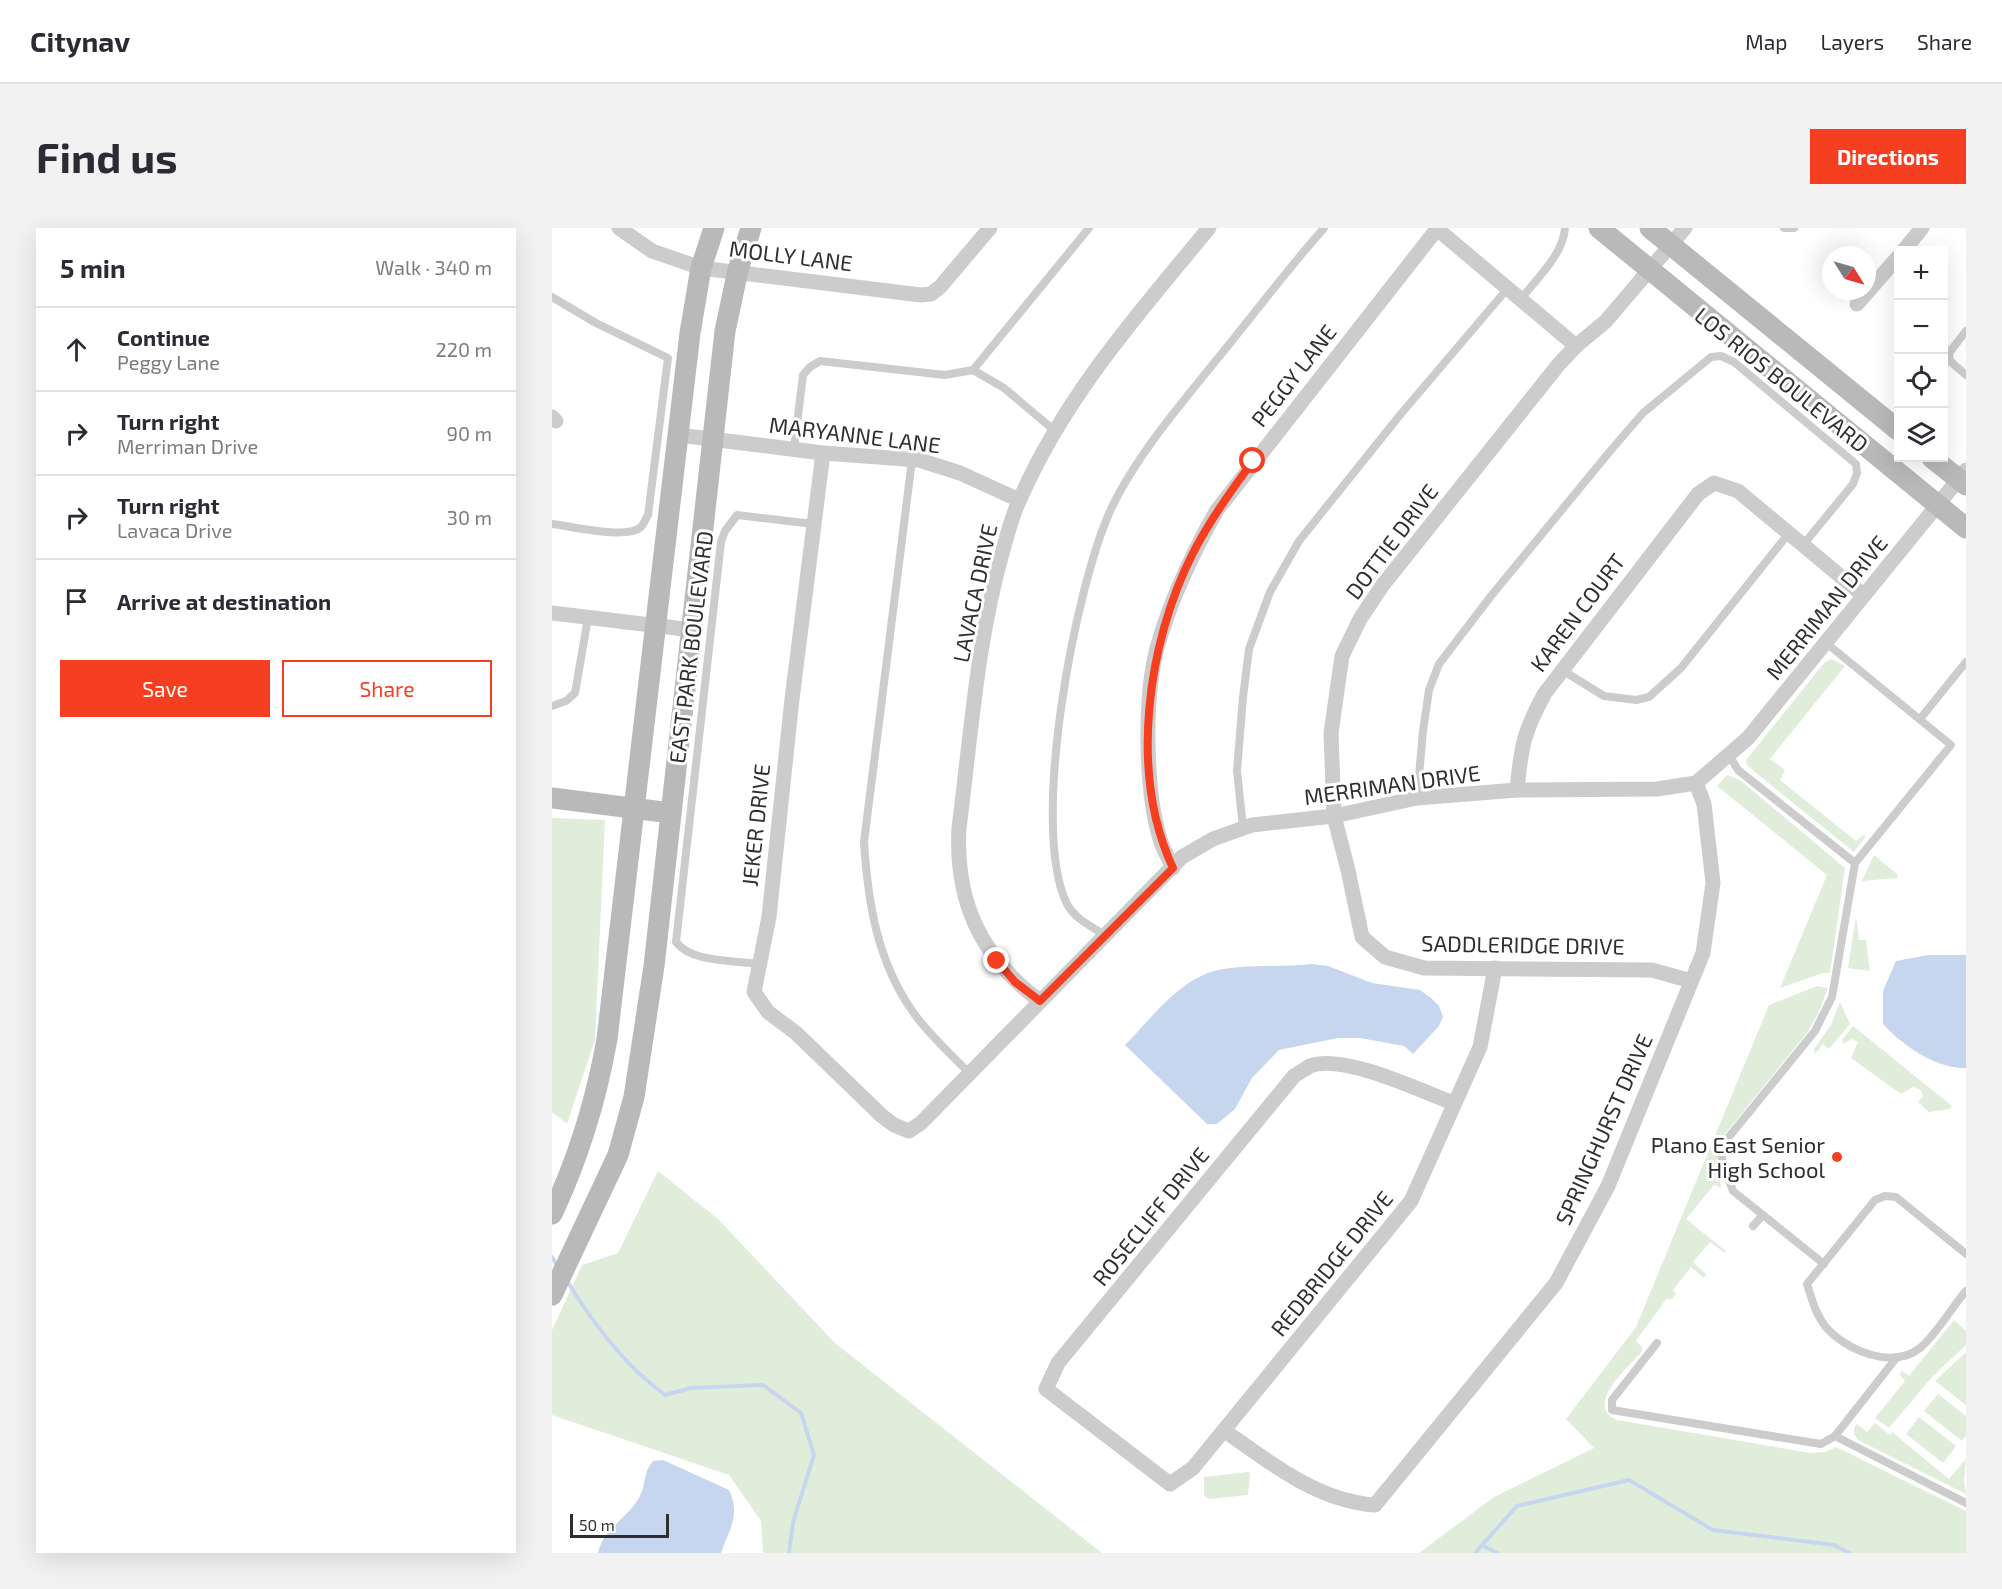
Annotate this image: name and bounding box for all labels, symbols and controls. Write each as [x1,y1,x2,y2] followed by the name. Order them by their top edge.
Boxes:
[30,24,130,58] text: Citynav
[1745,29,1787,54] text: Map
[1820,29,1884,54] text: Layers
[1917,29,1972,54] text: Share
[1810,129,1966,184] button: Directions
[36,131,178,181] text: Find us
[728,235,854,275] street label: MOLLY LANE
[1822,246,1876,300] north arrow
[1894,246,1948,462] map controls
[1894,246,1948,300] button: +
[60,252,126,283] text: 5 min
[375,255,492,279] text: Walk · 340 m
[1894,300,1948,354] button: −
[1690,301,1874,457] street label: LOS RIOS BOULEVARD
[1245,319,1341,431] street label: PEGGY LANE
[117,324,210,350] text: Continue
[60,333,93,366] icon: ahead
[435,337,492,361] text: 220 m
[117,350,220,374] text: Peggy Lane
[1894,354,1948,408] button: locate
[117,408,219,434] text: Turn right
[1894,408,1948,462] button: layers
[768,411,942,457] street label: MARYANNE LANE
[60,417,93,450] icon: right
[447,421,492,445] text: 90 m
[117,434,258,458] text: Merriman Drive
[1239,447,1265,473] route start
[1339,478,1443,604] street label: DOTTIE DRIVE
[117,492,219,518] text: Turn right
[60,501,93,534] icon: right
[447,505,492,529] text: 30 m
[117,518,232,542] text: Lavaca Drive
[947,521,1001,665] street label: LAVACA DRIVE
[663,529,717,765] street label: EAST PARK BOULEVARD
[1760,530,1892,684] street label: MERRIMAN DRIVE
[1524,548,1630,676] street label: KAREN COURT
[60,585,93,618] icon: arrive
[117,588,331,614] text: Arrive at destination
[60,660,270,717] button: Save
[282,660,492,717] button: Share
[1302,759,1482,809] street label: MERRIMAN DRIVE
[736,762,774,888] street label: JEKER DRIVE
[1421,929,1625,959] street label: SADDLERIDGE DRIVE
[983,947,1009,973] route end
[1549,1030,1657,1228] street label: SPRINGHURST DRIVE
[1651,1131,1825,1182] place label: Plano East Senior High School
[1086,1142,1214,1290] street label: ROSECLIFF DRIVE
[1830,1150,1844,1164] marker: Plano East Senior High School
[1265,1185,1397,1341] street label: REDBRIDGE DRIVE
[570,1511,669,1538] scale bar
[579,1515,615,1534] text: 50 m

